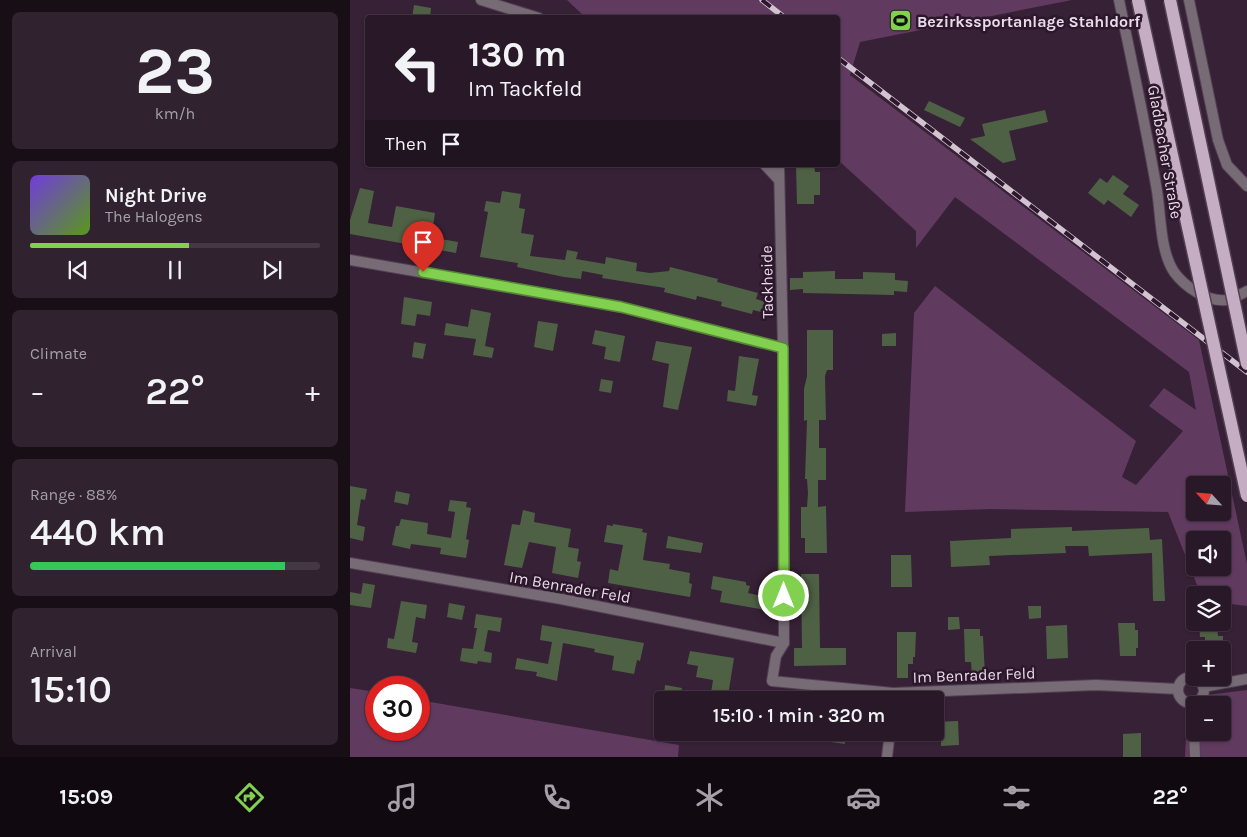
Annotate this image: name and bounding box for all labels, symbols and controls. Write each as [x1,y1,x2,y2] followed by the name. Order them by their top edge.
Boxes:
[889,9,913,33] sports icon: Bezirkssportanlage Stahldorf
[917,12,1140,31] place label: Bezirkssportanlage Stahldorf
[135,33,215,109] text: 23
[468,34,566,75] text: 130 m
[385,35,450,100] icon: left
[468,76,583,102] text: Im Tackfeld
[1144,84,1186,220] street label: Gladbacher Straße
[155,104,195,123] text: km/h
[437,130,465,158] icon: arrive
[385,133,427,155] text: Then
[105,185,207,207] text: Night Drive
[105,207,203,226] text: The Halogens
[402,221,444,272] pin
[409,228,437,256] icon: arrive
[757,245,777,319] street label: Tackheide
[64,256,92,284] icon: previous
[161,256,189,284] icon: pause
[258,256,286,284] icon: next
[30,344,87,363] text: Climate
[145,369,205,414] text: 22°
[30,375,45,408] text: −
[305,375,320,408] text: +
[1186,476,1231,521] north arrow
[1186,476,1231,741] map controls
[30,485,117,504] text: Range · 88%
[30,510,166,555] text: 440 km
[1186,531,1231,576] button: sound
[508,567,632,607] street label: Im Benrader Feld
[757,569,809,621] position arrow
[1186,586,1231,631] button: layers
[1186,641,1231,686] button: +
[30,642,77,661] text: Arrival
[912,663,1036,687] street label: Im Benrader Feld
[30,667,112,712] text: 15:10
[365,676,430,741] speed limit sign: 30
[1186,696,1231,741] button: −
[713,705,885,727] text: 15:10 · 1 min · 320 m
[232,780,267,815] icon: directions
[385,780,420,815] icon: music
[539,780,574,815] icon: phone
[692,780,727,815] icon: climate
[846,780,881,815] icon: car
[999,780,1034,815] icon: filters
[59,784,113,810] text: 15:09
[1153,784,1188,810] text: 22°

